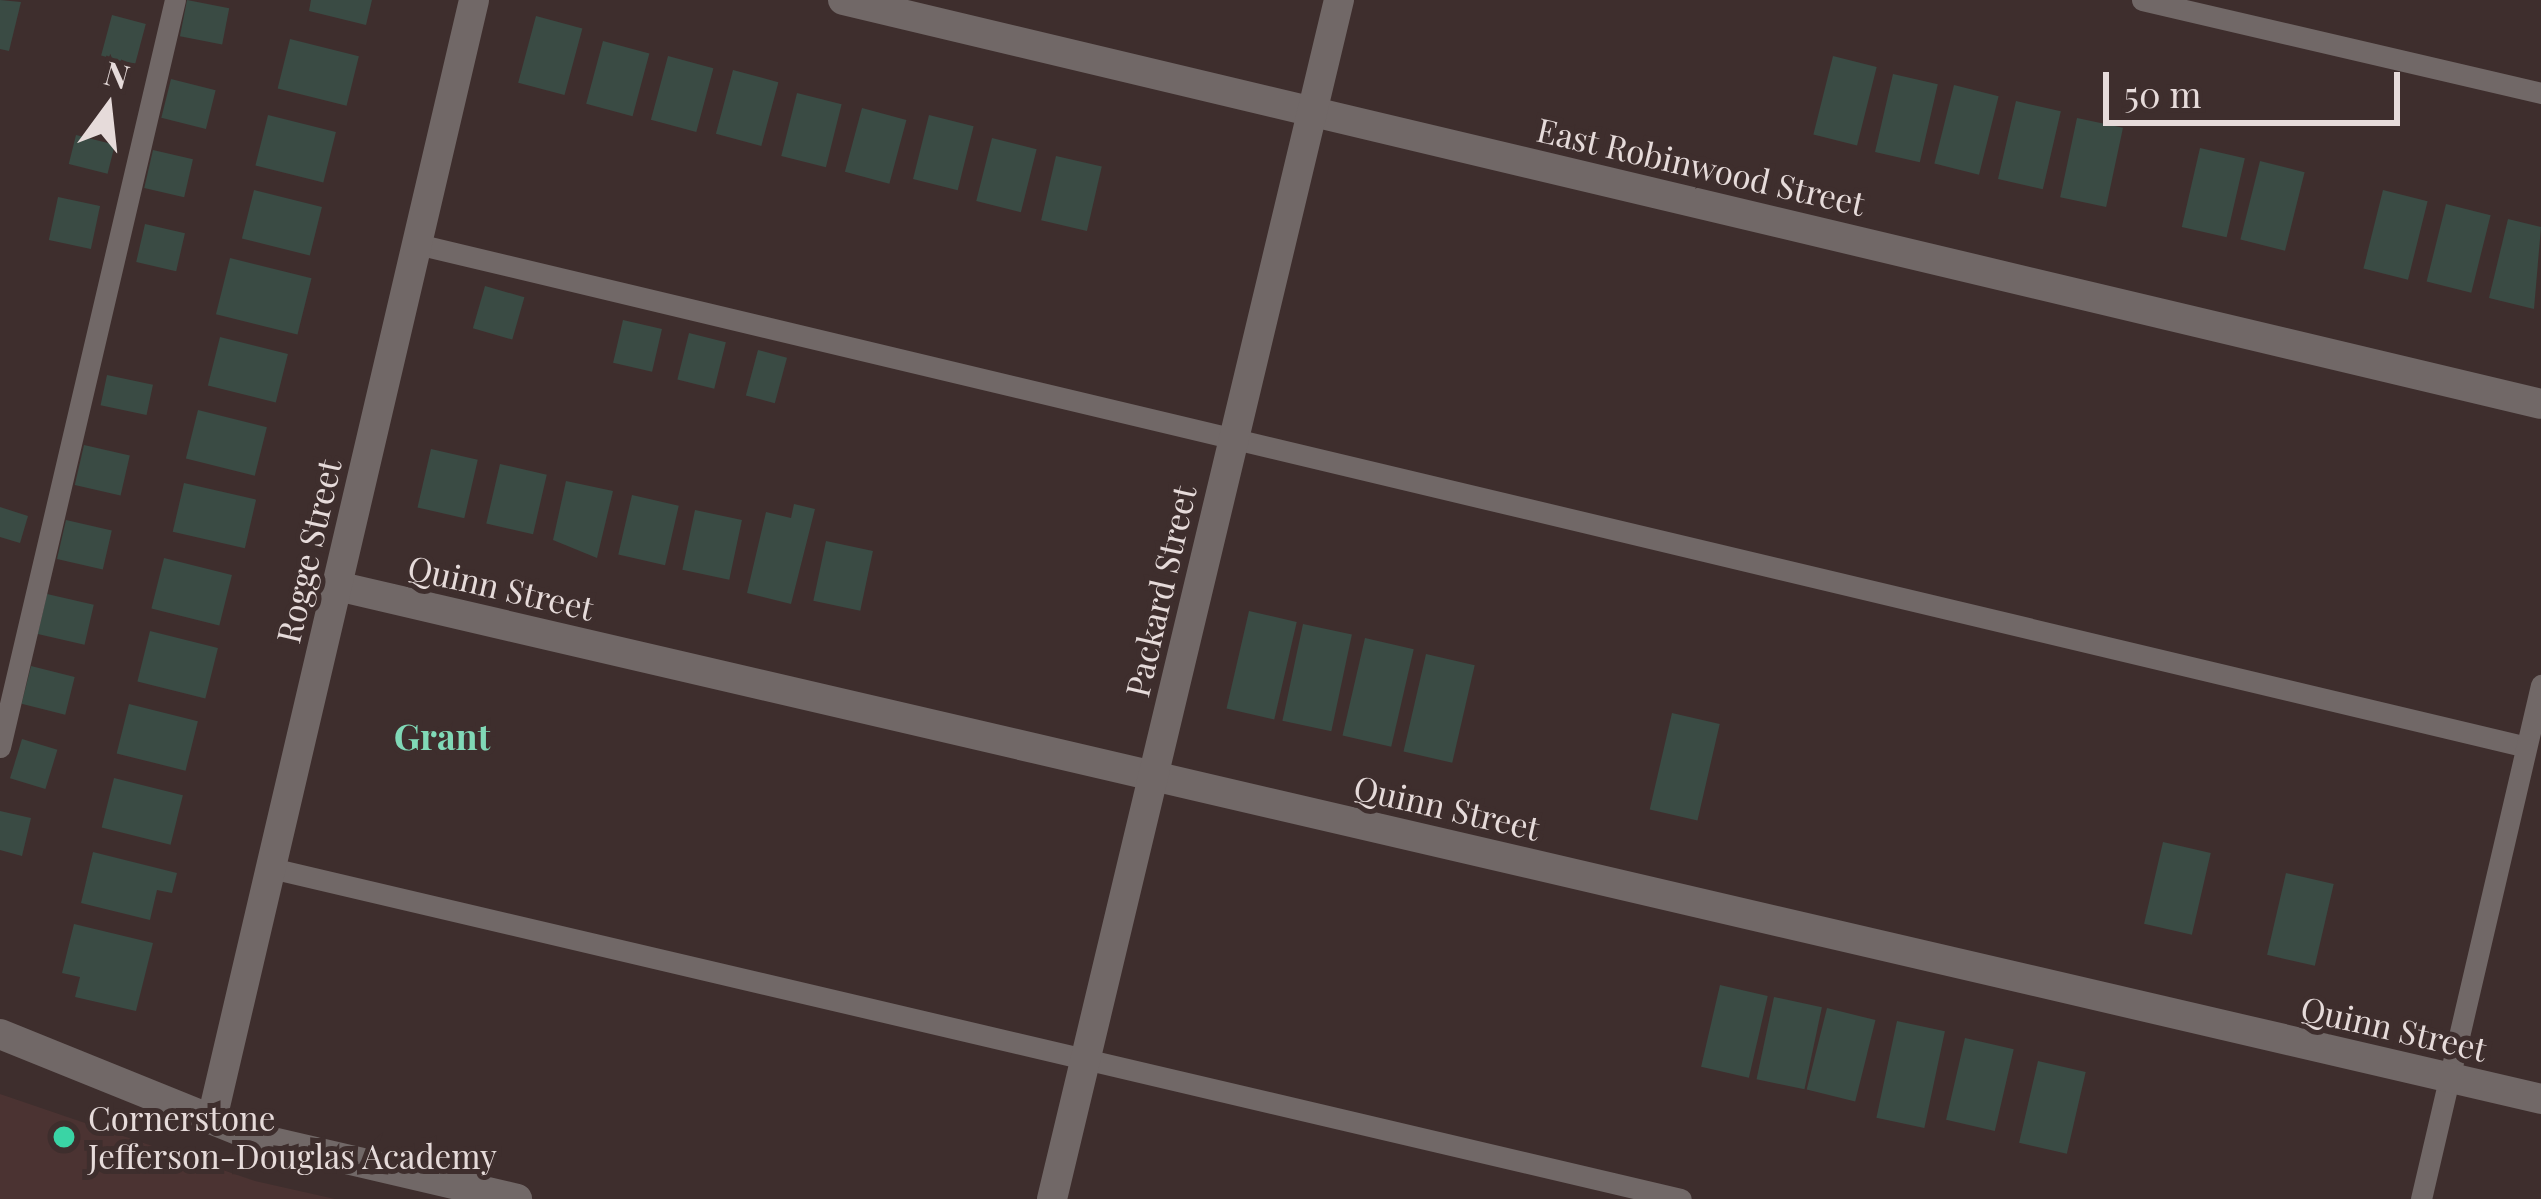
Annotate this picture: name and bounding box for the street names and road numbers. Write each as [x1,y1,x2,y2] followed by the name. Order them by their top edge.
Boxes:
[1533,109,1869,223] street label: East Robinwood Street
[268,455,348,647] street label: Rogge Street
[1116,481,1204,701] street label: Packard Street
[404,546,598,628] street label: Quinn Street
[1350,766,1544,848] street label: Quinn Street
[2297,987,2491,1069] street label: Quinn Street

